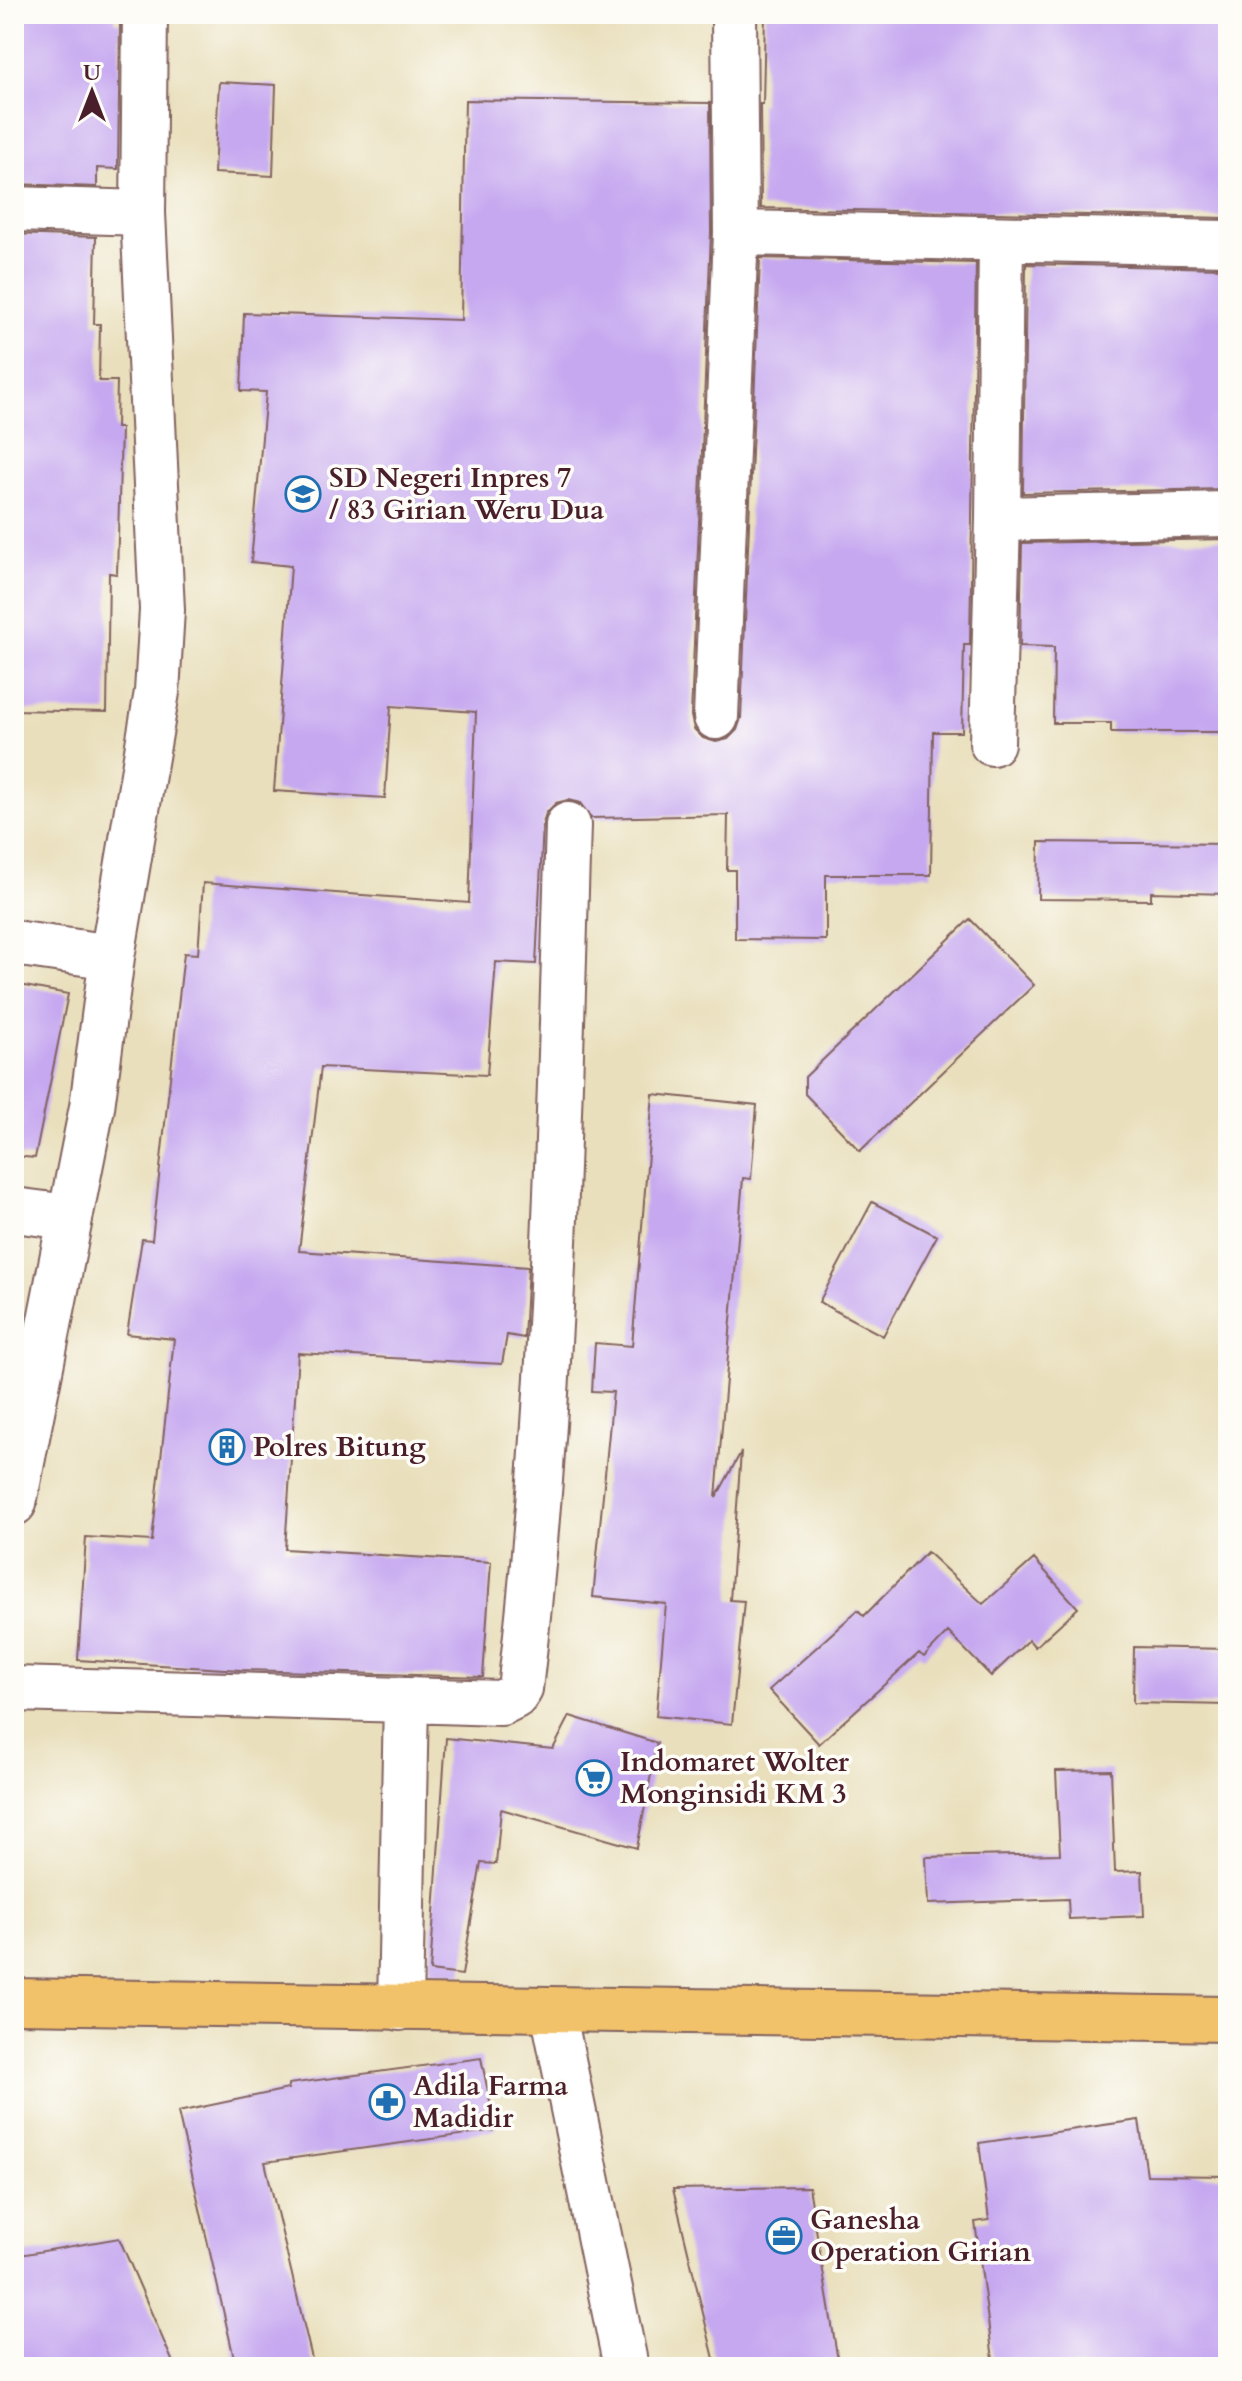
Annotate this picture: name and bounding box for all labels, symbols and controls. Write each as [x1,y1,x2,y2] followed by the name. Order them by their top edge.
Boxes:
[52,52,132,132] north arrow
[83,58,101,88] text: U
[329,459,604,529] place label: SD Negeri Inpres 7 / 83 Girian Weru Dua
[284,475,322,513] school or university icon: SD Negeri Inpres 7 / 83 Girian Weru Dua
[208,1428,246,1466] building icon: Polres Bitung
[253,1428,426,1466] place label: Polres Bitung
[620,1743,850,1813] place label: Indomaret Wolter Monginsidi KM 3
[575,1759,613,1797] supermarket icon: Indomaret Wolter Monginsidi KM 3
[413,2067,568,2137] place label: Adila Farma Madidir
[368,2083,406,2121] pharmacy icon: Adila Farma Madidir
[810,2201,1031,2271] place label: Ganesha Operation Girian
[765,2217,803,2255] office icon: Ganesha Operation Girian

